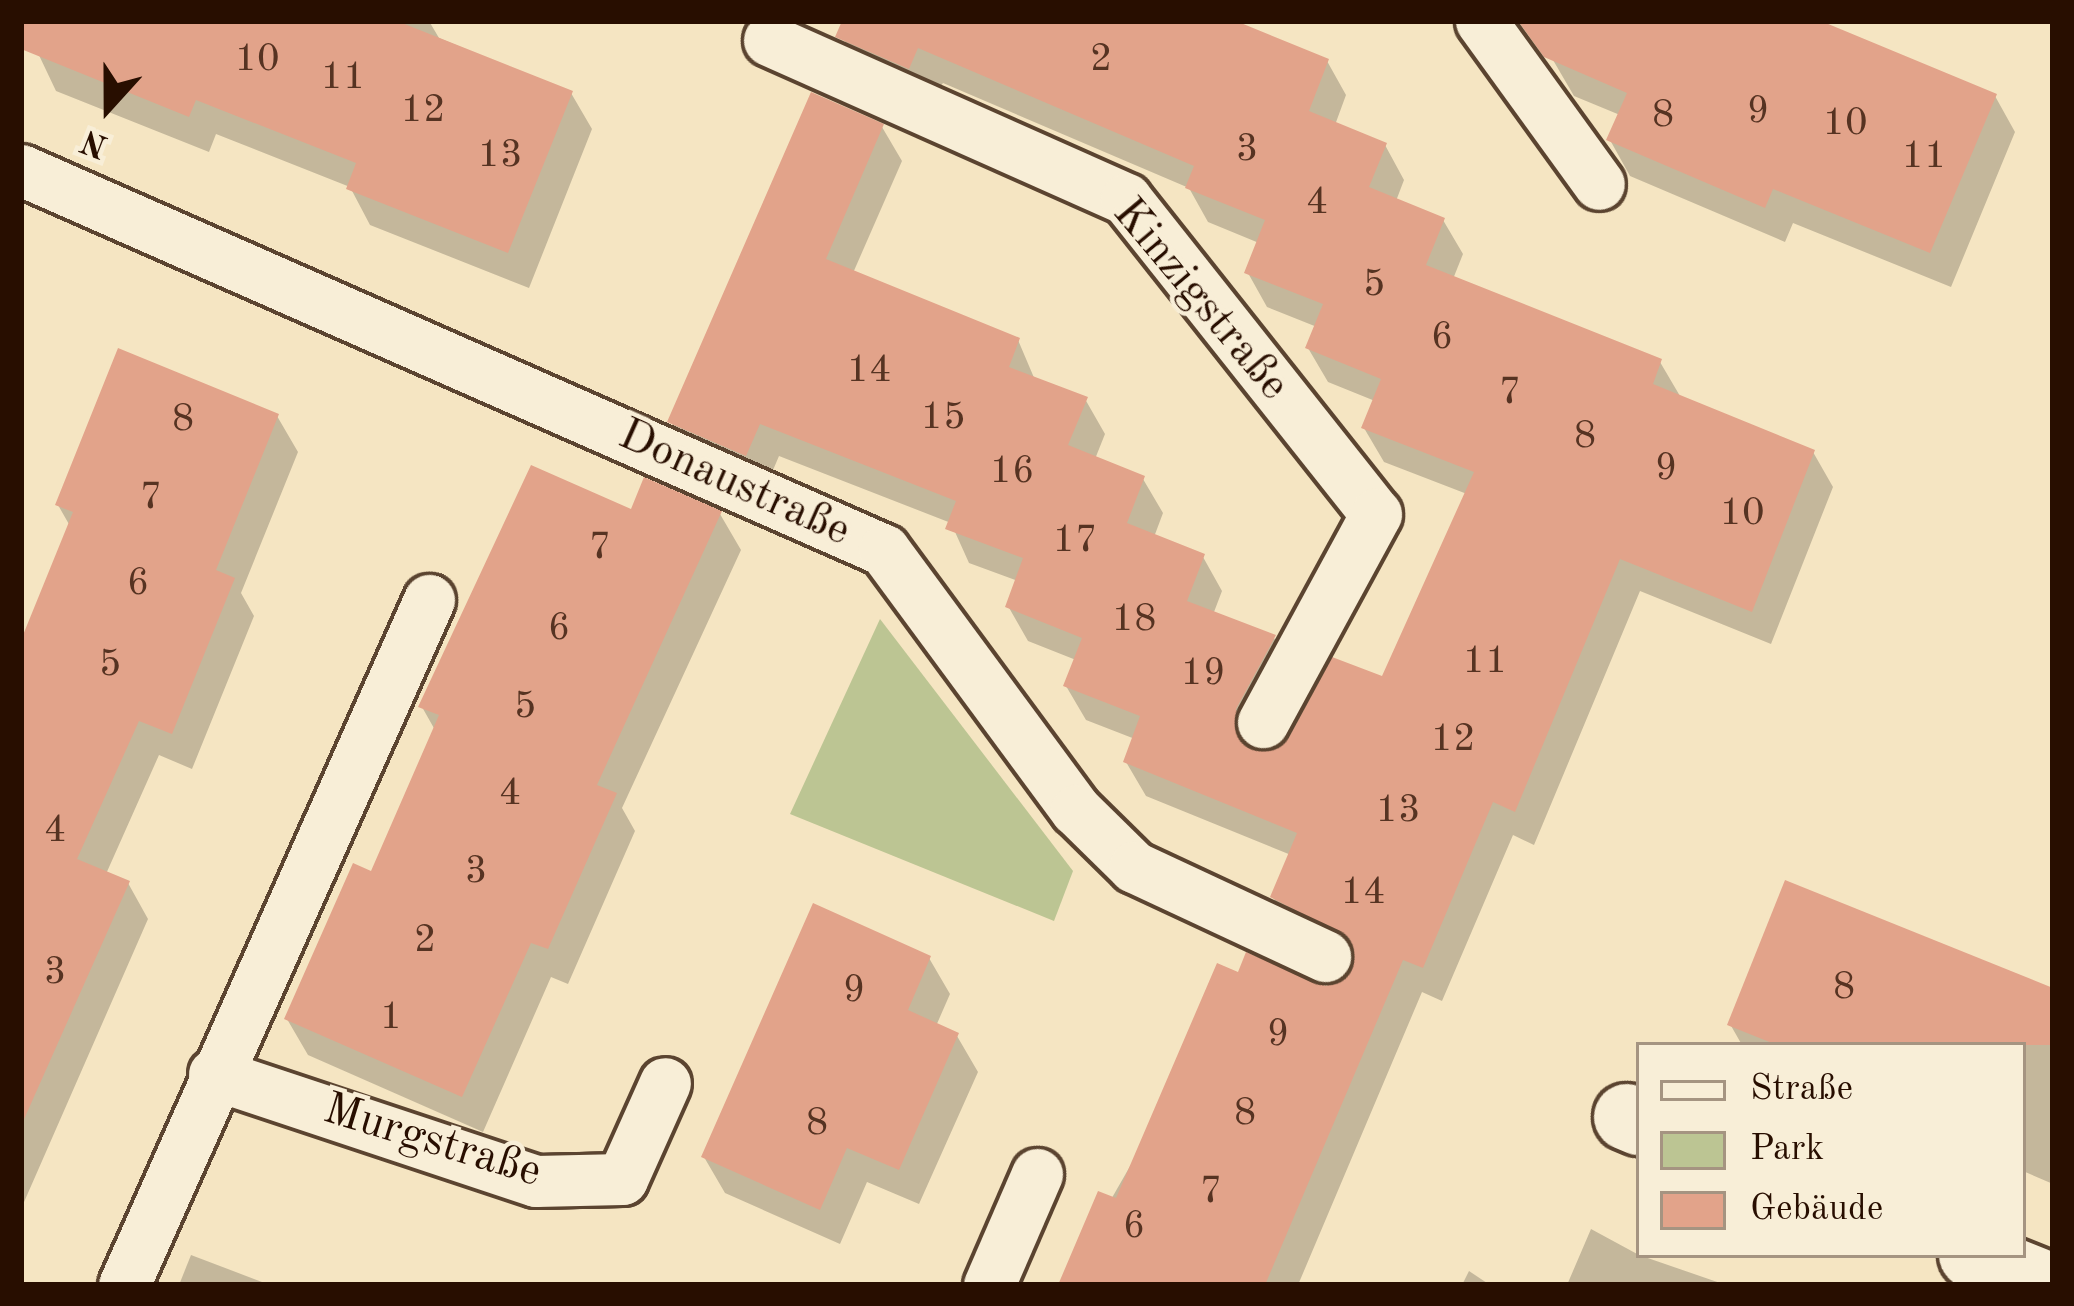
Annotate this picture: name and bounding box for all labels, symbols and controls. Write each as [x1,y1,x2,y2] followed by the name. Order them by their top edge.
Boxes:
[234,37,280,83] house number: 10
[1090,37,1112,83] house number: 2
[48,48,168,168] north arrow
[320,55,366,101] house number: 11
[400,88,446,134] house number: 12
[1747,89,1769,135] house number: 9
[1652,93,1674,139] house number: 8
[1822,101,1868,147] house number: 10
[77,122,113,162] text: N
[1236,127,1258,173] house number: 3
[477,133,523,179] house number: 13
[1901,134,1947,180] house number: 11
[1306,180,1328,226] house number: 4
[1100,188,1300,412] street label: Kinzigstraße
[1363,262,1385,308] house number: 5
[1431,315,1453,361] house number: 6
[846,348,892,394] house number: 14
[1499,370,1521,416] house number: 7
[920,395,966,441] house number: 15
[172,397,194,443] house number: 8
[610,409,858,559] street label: Donaustraße
[1574,414,1596,460] house number: 8
[1655,446,1677,492] house number: 9
[989,449,1035,495] house number: 16
[140,475,162,521] house number: 7
[1719,491,1765,537] house number: 10
[1052,518,1098,564] house number: 17
[589,525,611,571] house number: 7
[127,561,149,607] house number: 6
[1111,597,1157,643] house number: 18
[548,606,570,652] house number: 6
[1462,639,1508,685] house number: 11
[99,642,121,688] house number: 5
[1180,651,1226,697] house number: 19
[514,684,536,730] house number: 5
[1430,717,1476,763] house number: 12
[499,771,521,817] house number: 4
[1375,788,1421,834] house number: 13
[44,808,66,854] house number: 4
[465,849,487,895] house number: 3
[1340,870,1386,916] house number: 14
[414,918,436,964] house number: 2
[44,950,66,996] house number: 3
[1833,965,1855,1011] house number: 8
[843,968,865,1014] house number: 9
[380,995,402,1041] house number: 1
[1267,1012,1289,1058] house number: 9
[1636,1042,2026,1258] legend
[1750,1072,1853,1108] text: Straße
[317,1083,547,1201] street label: Murgstraße
[1234,1091,1256,1137] house number: 8
[806,1101,828,1147] house number: 8
[1750,1132,1824,1168] text: Park
[1200,1169,1222,1215] house number: 7
[1750,1192,1883,1228] text: Gebäude
[1123,1204,1145,1250] house number: 6

